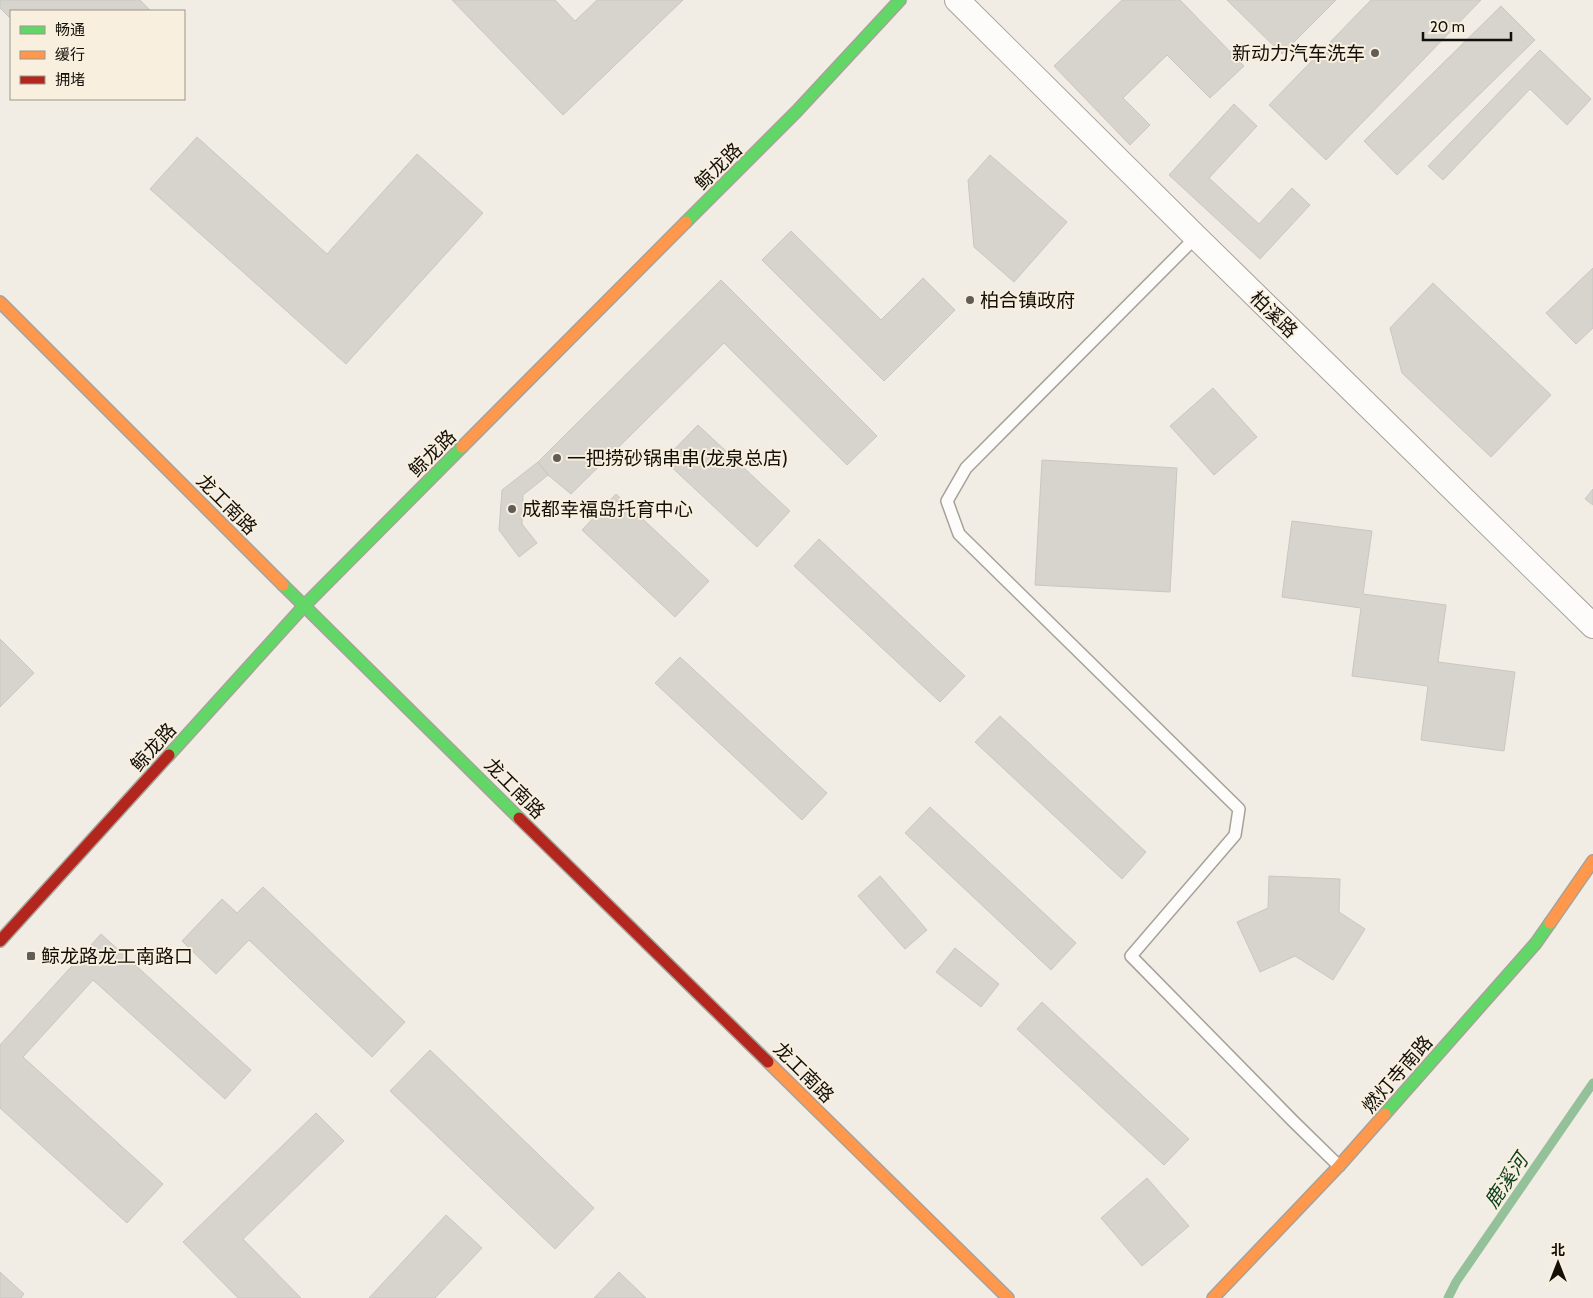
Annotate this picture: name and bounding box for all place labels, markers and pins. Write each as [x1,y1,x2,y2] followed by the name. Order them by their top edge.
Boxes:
[1232,42,1365,65] place label: 新动力汽车洗车
[1369,47,1381,59] marker: 新动力汽车洗车
[980,289,1075,312] place label: 柏合镇政府
[964,294,976,306] marker: 柏合镇政府
[567,447,788,470] place label: 一把捞砂锅串串(龙泉总店)
[551,452,563,464] marker: 一把捞砂锅串串(龙泉总店)
[522,498,693,521] place label: 成都幸福岛托育中心
[506,503,518,515] marker: 成都幸福岛托育中心
[41,945,193,968] place label: 鲸龙路龙工南路口
[25,950,37,962] marker: 鲸龙路龙工南路口

